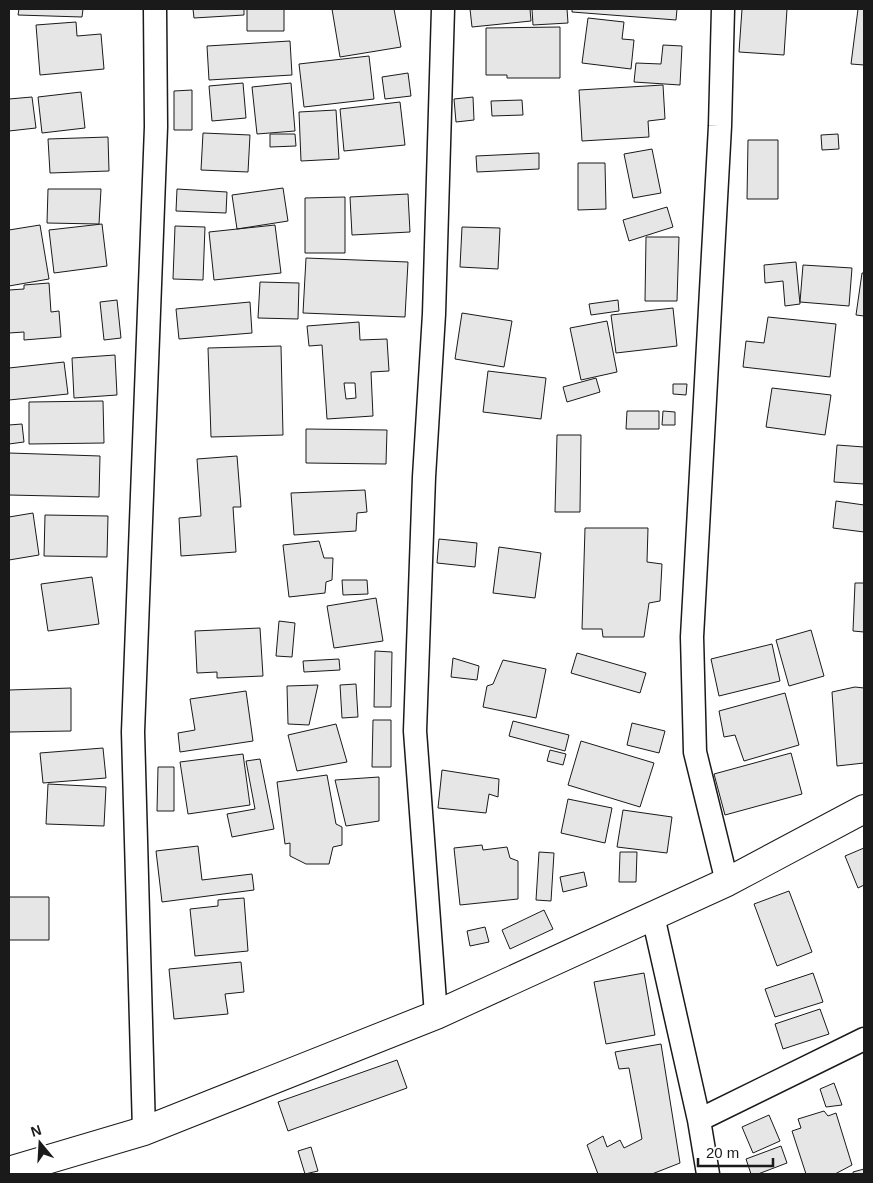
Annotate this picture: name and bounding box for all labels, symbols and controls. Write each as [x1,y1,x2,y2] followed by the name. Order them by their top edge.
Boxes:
[15,1118,65,1168] north arrow
[29,1121,43,1140] text: N
[698,1136,773,1168] scale bar
[706,1144,739,1161] text: 20 m

